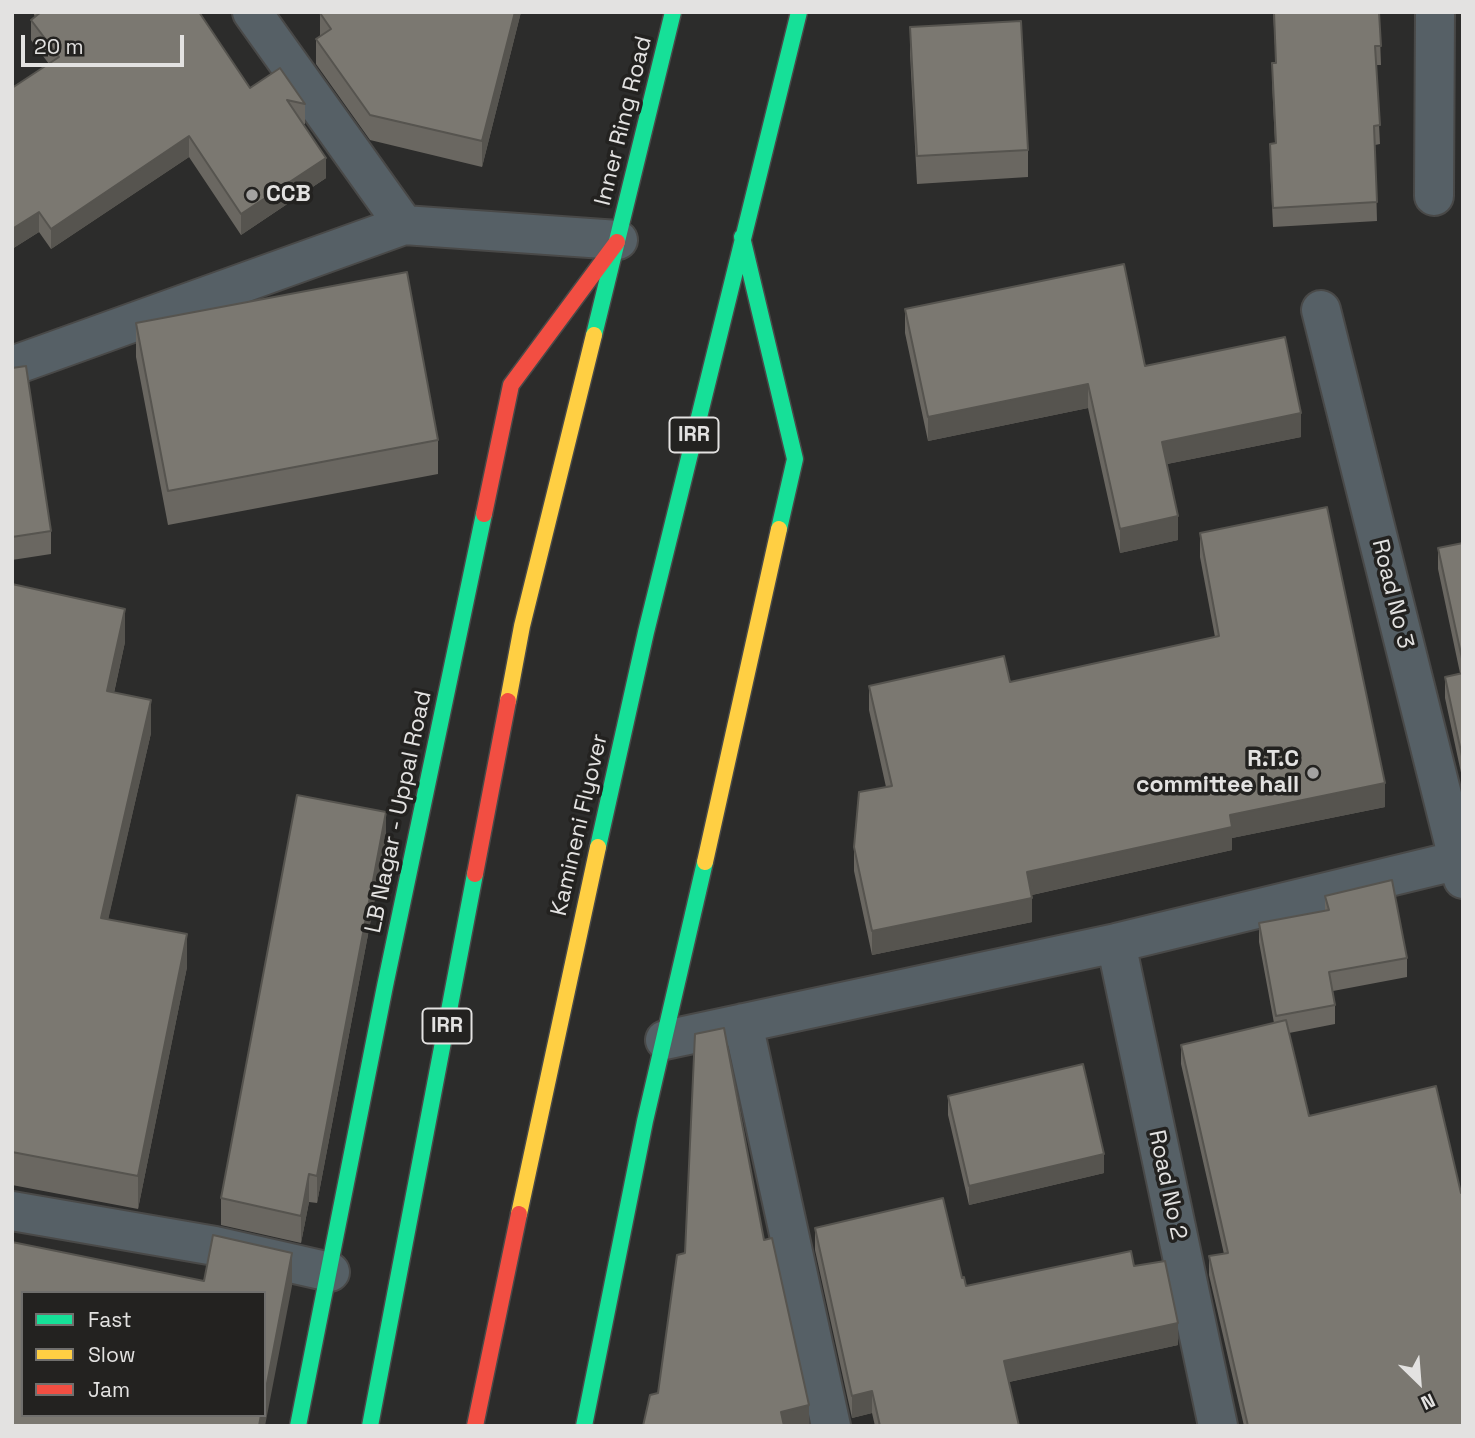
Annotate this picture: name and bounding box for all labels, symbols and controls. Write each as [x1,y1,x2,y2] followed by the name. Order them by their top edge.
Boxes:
[24,21,187,65] scale bar
[34,33,84,60] text: 20 m
[590,34,658,208] street label: Inner Ring Road
[266,181,311,209] place label: CCB
[244,187,260,203] marker: CCB
[670,418,718,452] road number: IRR
[1365,536,1419,652] street label: Road No 3
[360,688,438,936] street label: LB Nagar - Uppal Road
[546,731,614,919] street label: Kamineni Flyover
[1136,746,1299,800] place label: R.T.C committee hall
[1305,765,1321,781] marker: R.T.C committee hall
[422,1009,472,1044] road number: IRR
[1142,1128,1192,1242] street label: Road No 2
[21,1291,266,1417] legend
[88,1306,132,1333] text: Fast
[88,1341,136,1368] text: Slow
[1384,1347,1454,1417] north arrow
[88,1376,130,1403] text: Jam
[1417,1387,1439,1416] text: N

